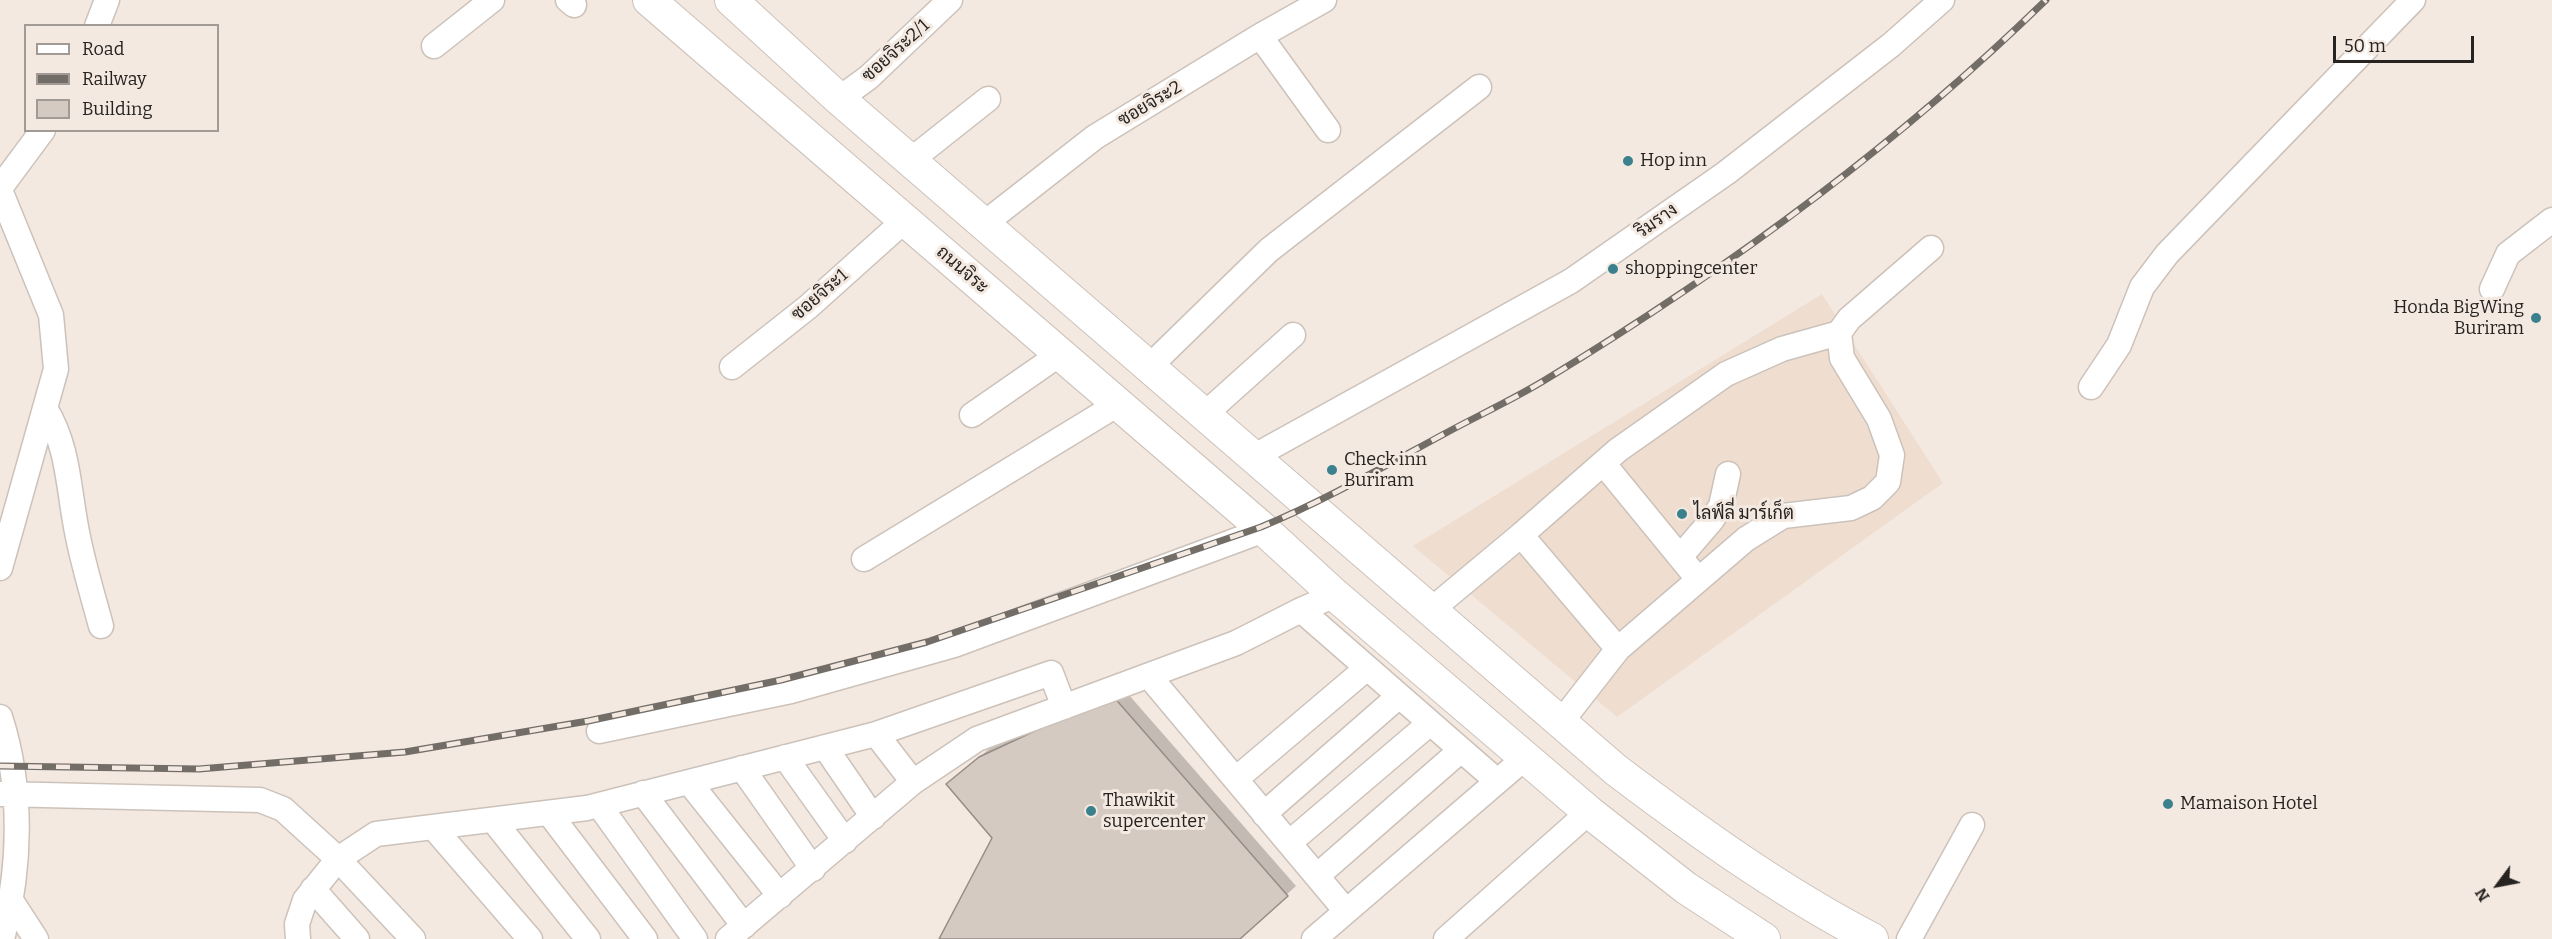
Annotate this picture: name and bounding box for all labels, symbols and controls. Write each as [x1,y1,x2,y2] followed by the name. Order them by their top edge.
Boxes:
[858,15,934,87] street label: ซอยจิระ2/1
[24,24,219,132] legend
[2336,24,2477,62] scale bar
[2344,35,2386,57] text: 50 m
[82,38,124,60] text: Road
[82,68,146,90] text: Railway
[1114,77,1186,131] street label: ซอยจิระ2
[82,98,153,120] text: Building
[1640,150,1707,172] place label: Hop inn
[1621,154,1635,168] marker: Hop inn
[1632,199,1682,243] street label: ริมราง
[932,242,992,298] street label: ถนนจิระ
[1625,258,1757,280] place label: shoppingcenter
[1606,262,1620,276] marker: shoppingcenter
[787,265,853,325] street label: ซอยจิระ1
[2393,297,2524,340] place label: Honda BigWing Buriram
[2529,311,2543,325] marker: Honda BigWing Buriram
[1344,449,1427,492] place label: Check inn Buriram
[1325,463,1339,477] marker: Check inn Buriram
[1694,503,1794,525] place label: ไลฟ์ลี่ มาร์เก็ต
[1675,507,1689,521] marker: ไลฟ์ลี่ มาร์เก็ต
[1103,790,1205,832] place label: Thawikit supercenter
[2180,793,2318,815] place label: Mamaison Hotel
[2161,797,2175,811] marker: Mamaison Hotel
[1084,804,1098,818] marker: Thawikit supercenter
[2468,855,2528,915] north arrow
[2471,885,2494,905] text: N

